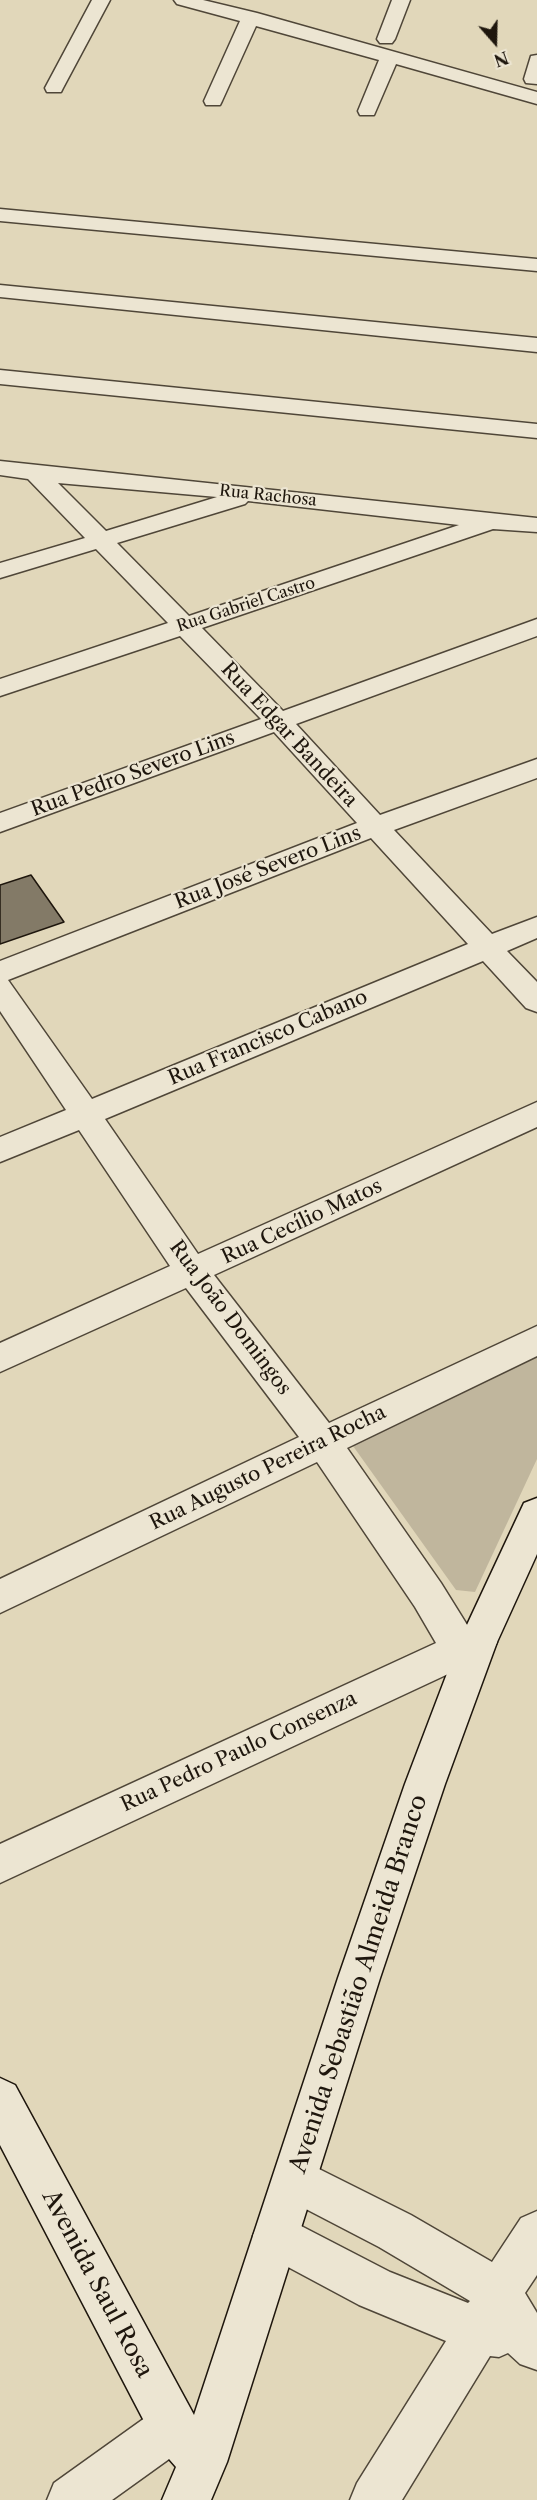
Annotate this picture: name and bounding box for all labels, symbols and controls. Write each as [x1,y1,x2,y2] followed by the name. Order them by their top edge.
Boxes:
[465,12,525,72] north arrow
[491,47,511,71] text: N
[218,481,318,511] street label: Rua Rachosa
[174,574,318,636] street label: Rua Gabriel Castro
[216,658,362,812] street label: Rua Edgar Bandeira
[28,726,238,822] street label: Rua Pedro Severo Lins
[171,821,365,915] street label: Rua José Severo Lins
[165,985,371,1091] street label: Rua Francisco Cabano
[218,1174,386,1270] street label: Rua Cecílio Matos
[164,1236,296,1400] street label: Rua João Domingos
[146,1400,390,1536] street label: Rua Augusto Pereira Rocha
[117,1687,361,1817] street label: Rua Pedro Paulo Consenza
[284,1791,434,2177] street label: Avenida Sebastião Almeida Branco
[35,2185,159,2383] street label: Avenida Saul Rosa

